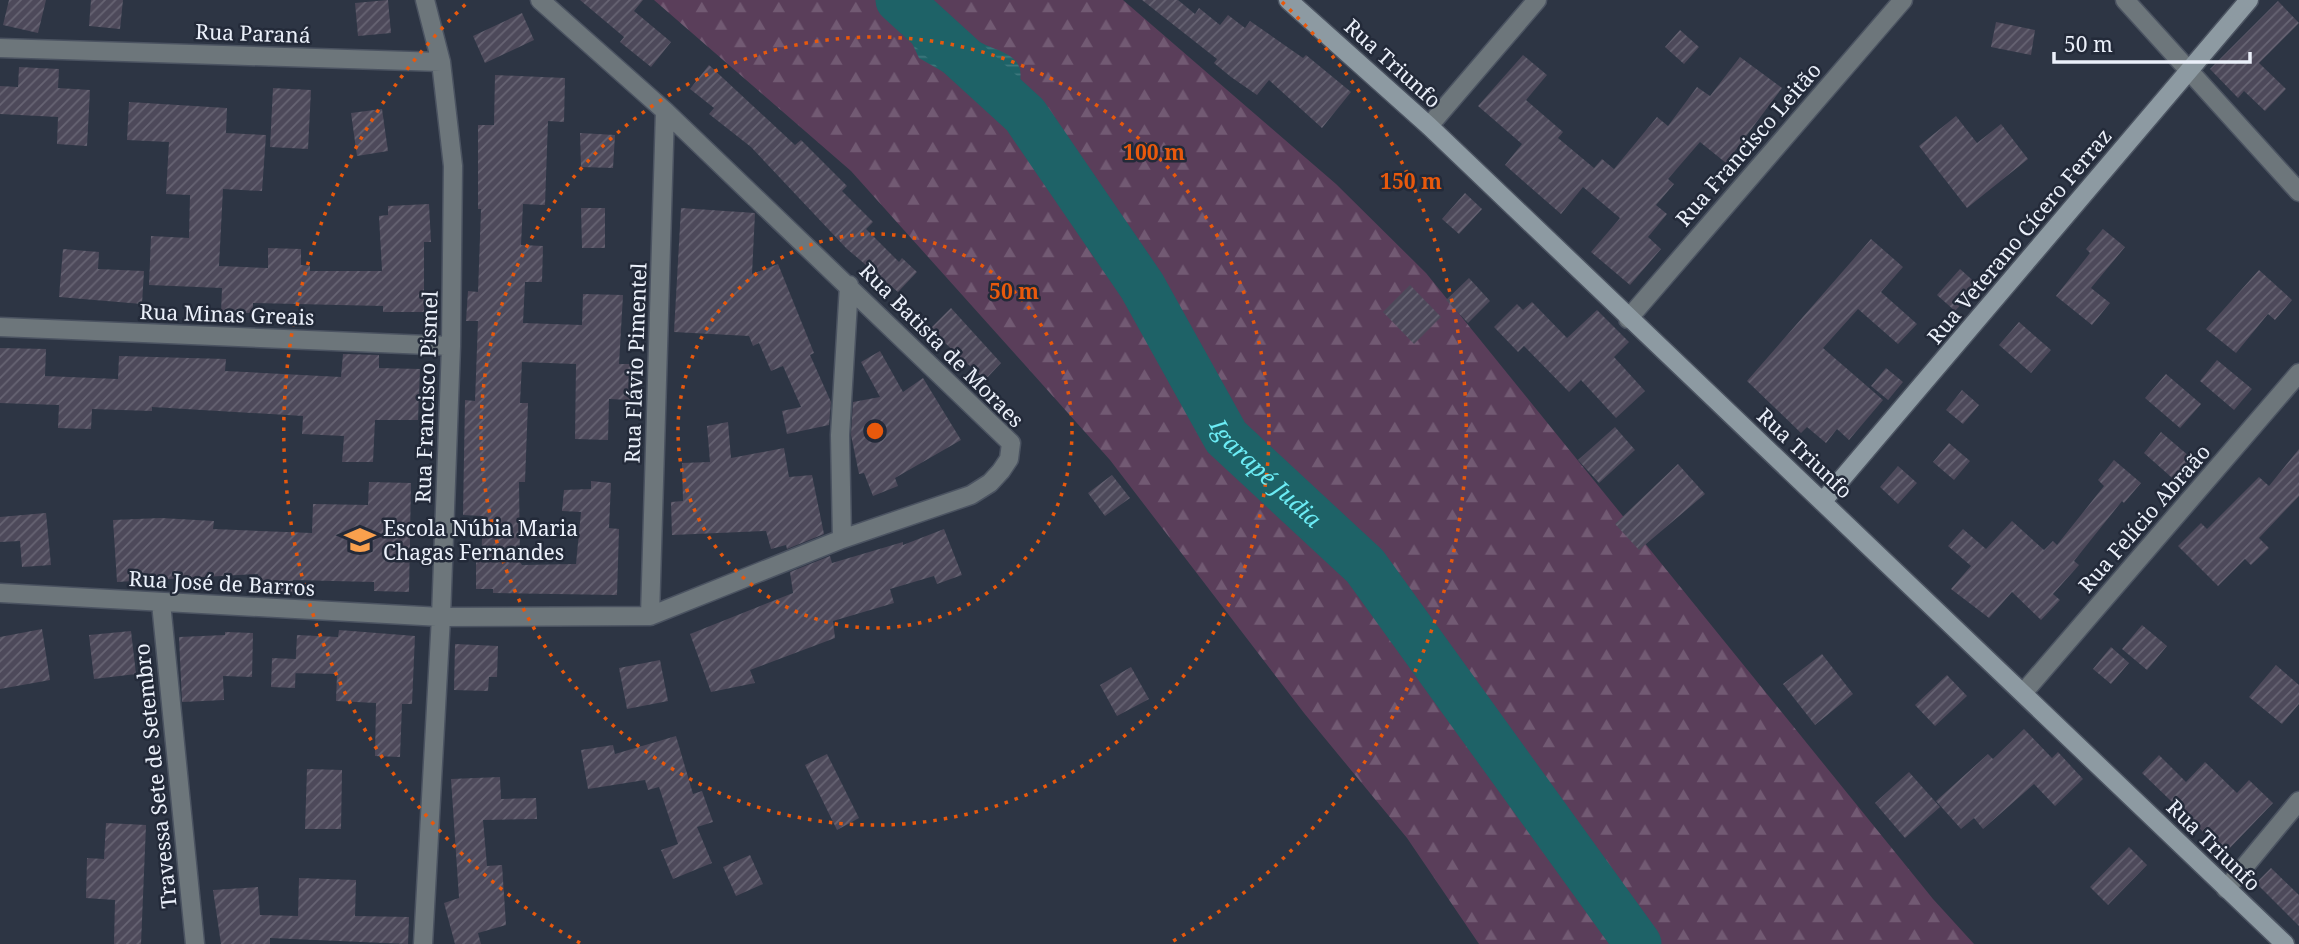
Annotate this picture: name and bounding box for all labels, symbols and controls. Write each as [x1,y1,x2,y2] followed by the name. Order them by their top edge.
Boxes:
[1339,12,1447,114] street label: Rua Triunfo
[195,17,311,49] street label: Rua Paraná
[2054,21,2250,65] scale bar
[2064,30,2113,58] text: 50 m
[1669,56,1827,232] street label: Rua Francisco Leitão
[1921,122,2117,350] street label: Rua Veterano Cícero Ferraz
[1123,138,1185,166] text: 100 m
[1380,167,1442,195] text: 150 m
[854,257,1030,433] street label: Rua Batista de Moraes
[618,262,653,464] street label: Rua Flávio Pimentel
[989,277,1039,305] text: 50 m
[408,290,444,504] street label: Rua Francisco Pismel
[139,297,315,331] street label: Rua Minas Greais
[1751,402,1859,504] street label: Rua Triunfo
[1202,412,1329,535] water label: Igarapé Judia
[863,419,887,443] centre of rings
[2072,438,2216,598] street label: Rua Felício Abraão
[383,514,578,566] place label: Escola Núbia Maria Chagas Fernandes
[343,523,377,557] school or university icon: Escola Núbia Maria Chagas Fernandes
[128,564,316,602] street label: Rua José de Barros
[127,642,183,910] street label: Travessa Sete de Setembro
[2161,793,2267,897] street label: Rua Triunfo

